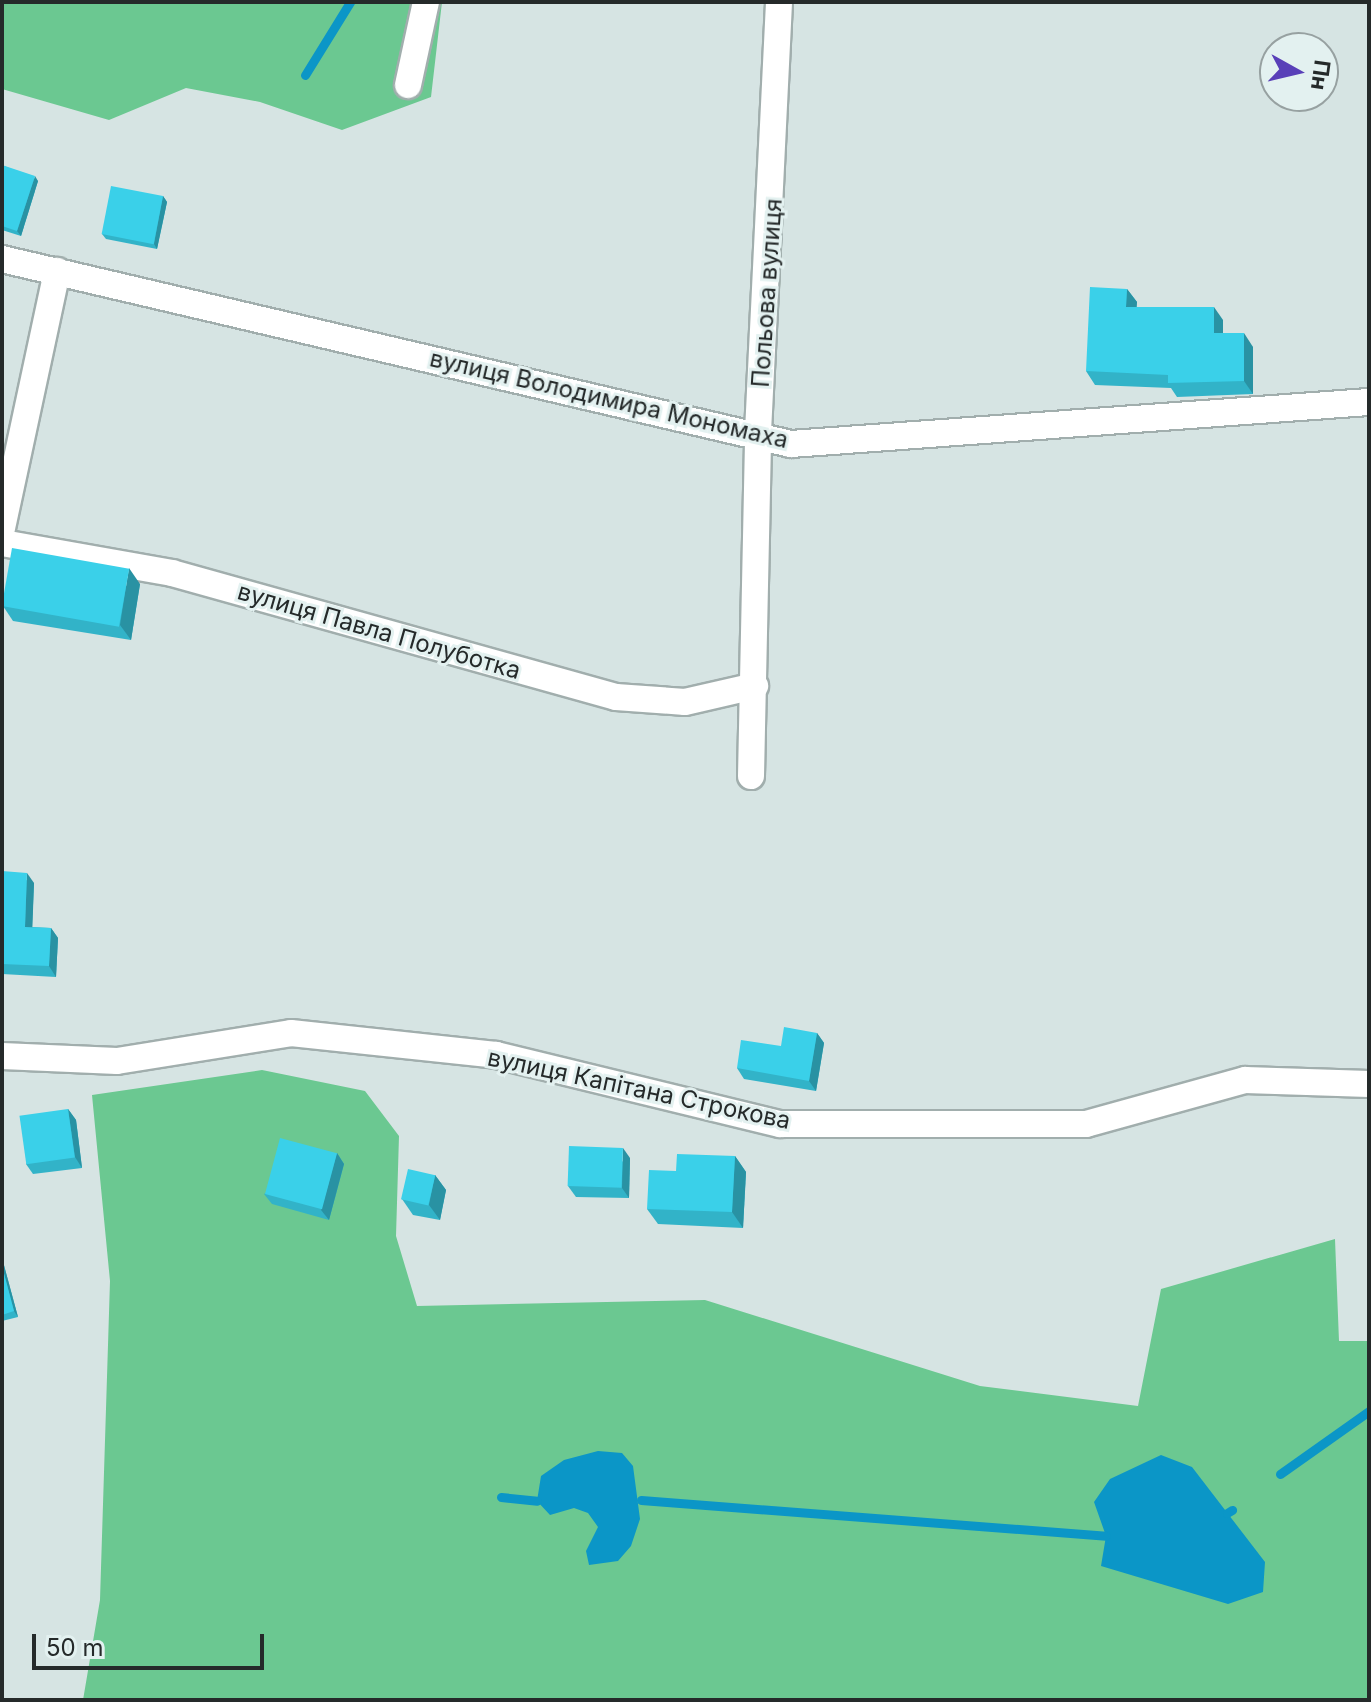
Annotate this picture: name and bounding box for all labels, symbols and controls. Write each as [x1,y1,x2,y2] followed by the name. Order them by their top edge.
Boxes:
[1259,32,1339,112] north arrow
[1306,58,1336,92] text: Пн
[746,198,788,388] street label: Польова вулиця
[427,344,791,454] street label: вулиця Володимира Мономаха
[234,577,524,685] street label: вулиця Павла Полуботка
[485,1043,793,1135] street label: вулиця Капітана Строкова
[36,1618,268,1668] scale bar
[46,1633,104,1662] text: 50 m

